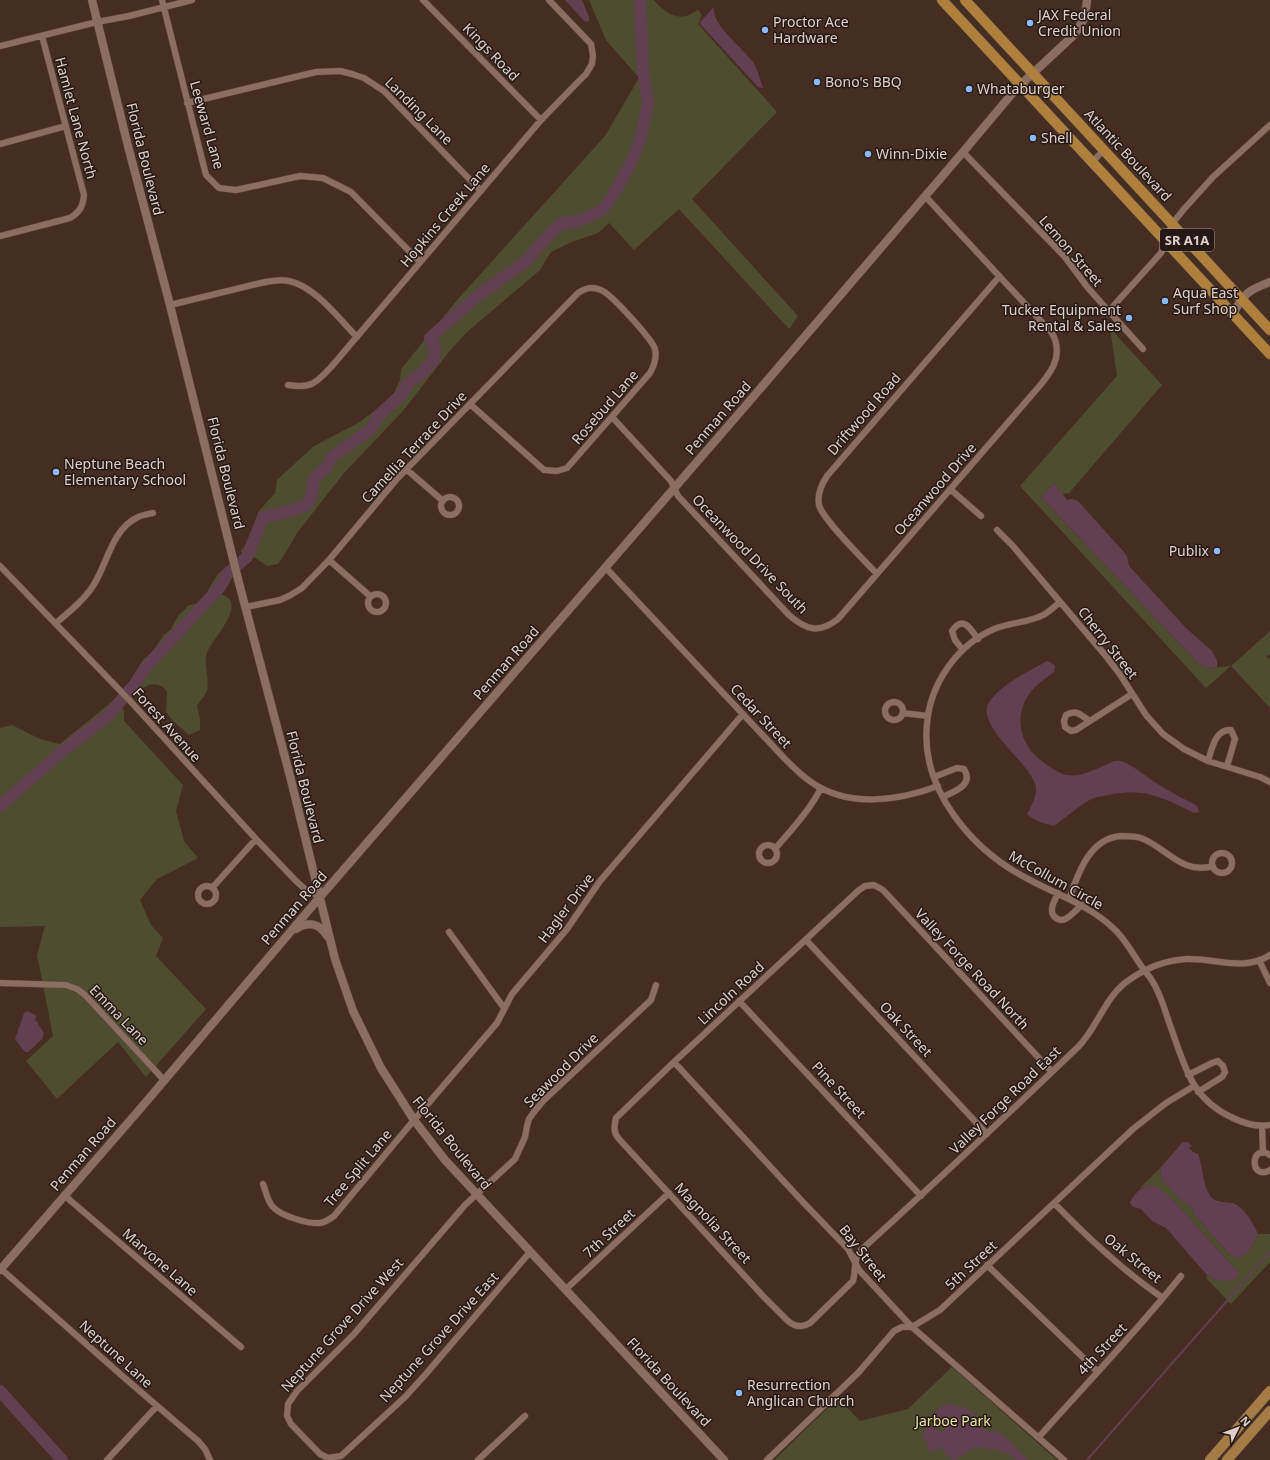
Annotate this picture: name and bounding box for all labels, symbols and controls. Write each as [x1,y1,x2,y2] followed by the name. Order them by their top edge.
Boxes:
[1036,5,1121,40] place label: JAX Federal Credit Union
[773,12,849,47] place label: Proctor Ace Hardware
[1025,18,1035,28] marker: JAX Federal Credit Union
[459,19,524,85] street label: Kings Road
[760,25,770,35] marker: Proctor Ace Hardware
[51,55,102,181] street label: Hamlet Lane North
[825,72,902,91] place label: Bono's BBQ
[381,73,458,149] street label: Landing Lane
[812,77,822,87] marker: Bono's BBQ
[186,78,229,171] street label: Leeward Lane
[977,79,1065,98] place label: Whataburger
[964,84,974,94] marker: Whataburger
[122,101,169,217] street label: Florida Boulevard
[1081,104,1176,205] street label: Atlantic Boulevard
[1041,128,1072,147] place label: Shell
[1028,133,1038,143] marker: Shell
[876,144,947,163] place label: Winn-Dixie
[863,149,873,159] marker: Winn-Dixie
[395,158,494,271] street label: Hopkins Creek Lane
[1035,211,1107,290] street label: Lemon Street
[1160,229,1214,251] road number: SR A1A
[1173,283,1238,318] place label: Aqua East Surf Shop
[1160,296,1170,306] marker: Aqua East Surf Shop
[1002,300,1121,335] place label: Tucker Equipment Rental & Sales
[1124,313,1134,323] marker: Tucker Equipment Rental & Sales
[567,365,642,448] street label: Rosebud Lane
[823,368,905,459] street label: Driftwood Road
[680,377,755,459] street label: Penman Road
[357,386,471,507] street label: Camellia Terrace Drive
[203,415,250,531] street label: Florida Boulevard
[889,438,980,539] street label: Oceanwood Drive
[64,454,186,489] place label: Neptune Beach Elementary School
[51,467,61,477] marker: Neptune Beach Elementary School
[688,490,812,617] street label: Oceanwood Drive South
[1169,541,1210,560] place label: Publix
[1212,546,1222,556] marker: Publix
[1074,603,1143,683] street label: Cherry Street
[468,622,543,704] street label: Penman Road
[727,679,796,752] street label: Cedar Street
[129,683,206,766] street label: Forest Avenue
[282,729,329,845] street label: Florida Boulevard
[1005,846,1107,913] street label: McCollum Circle
[256,867,331,949] street label: Penman Road
[533,869,598,946] street label: Hagler Drive
[911,904,1034,1033] street label: Valley Forge Road North
[693,957,768,1028] street label: Lincoln Road
[86,980,153,1049] street label: Emma Lane
[876,997,937,1060] street label: Oak Street
[519,1028,602,1111] street label: Seawood Drive
[945,1041,1064,1158] street label: Valley Forge Road East
[808,1057,871,1122] street label: Pine Street
[409,1092,496,1193] street label: Florida Boulevard
[45,1113,120,1195] street label: Penman Road
[319,1125,396,1211] street label: Tree Split Lane
[671,1178,756,1267] street label: Magnolia Street
[579,1204,639,1262] street label: 7th Street
[835,1221,891,1285] street label: Bay Street
[119,1224,202,1300] street label: Marvone Lane
[1101,1229,1166,1287] street label: Oak Street
[941,1236,1001,1294] street label: 5th Street
[276,1254,407,1396] street label: Neptune Grove Drive West
[375,1267,502,1406] street label: Neptune Grove Drive East
[76,1316,157,1392] street label: Neptune Lane
[1073,1319,1131,1379] street label: 4th Street
[623,1333,716,1430] street label: Florida Boulevard
[747,1375,854,1410] place label: Resurrection Anglican Church
[734,1388,744,1398] marker: Resurrection Anglican Church
[1218,1408,1258,1448] north arrow
[913,1411,991,1430] park label: Jarboe Park
[1237,1413,1254,1429] text: N

